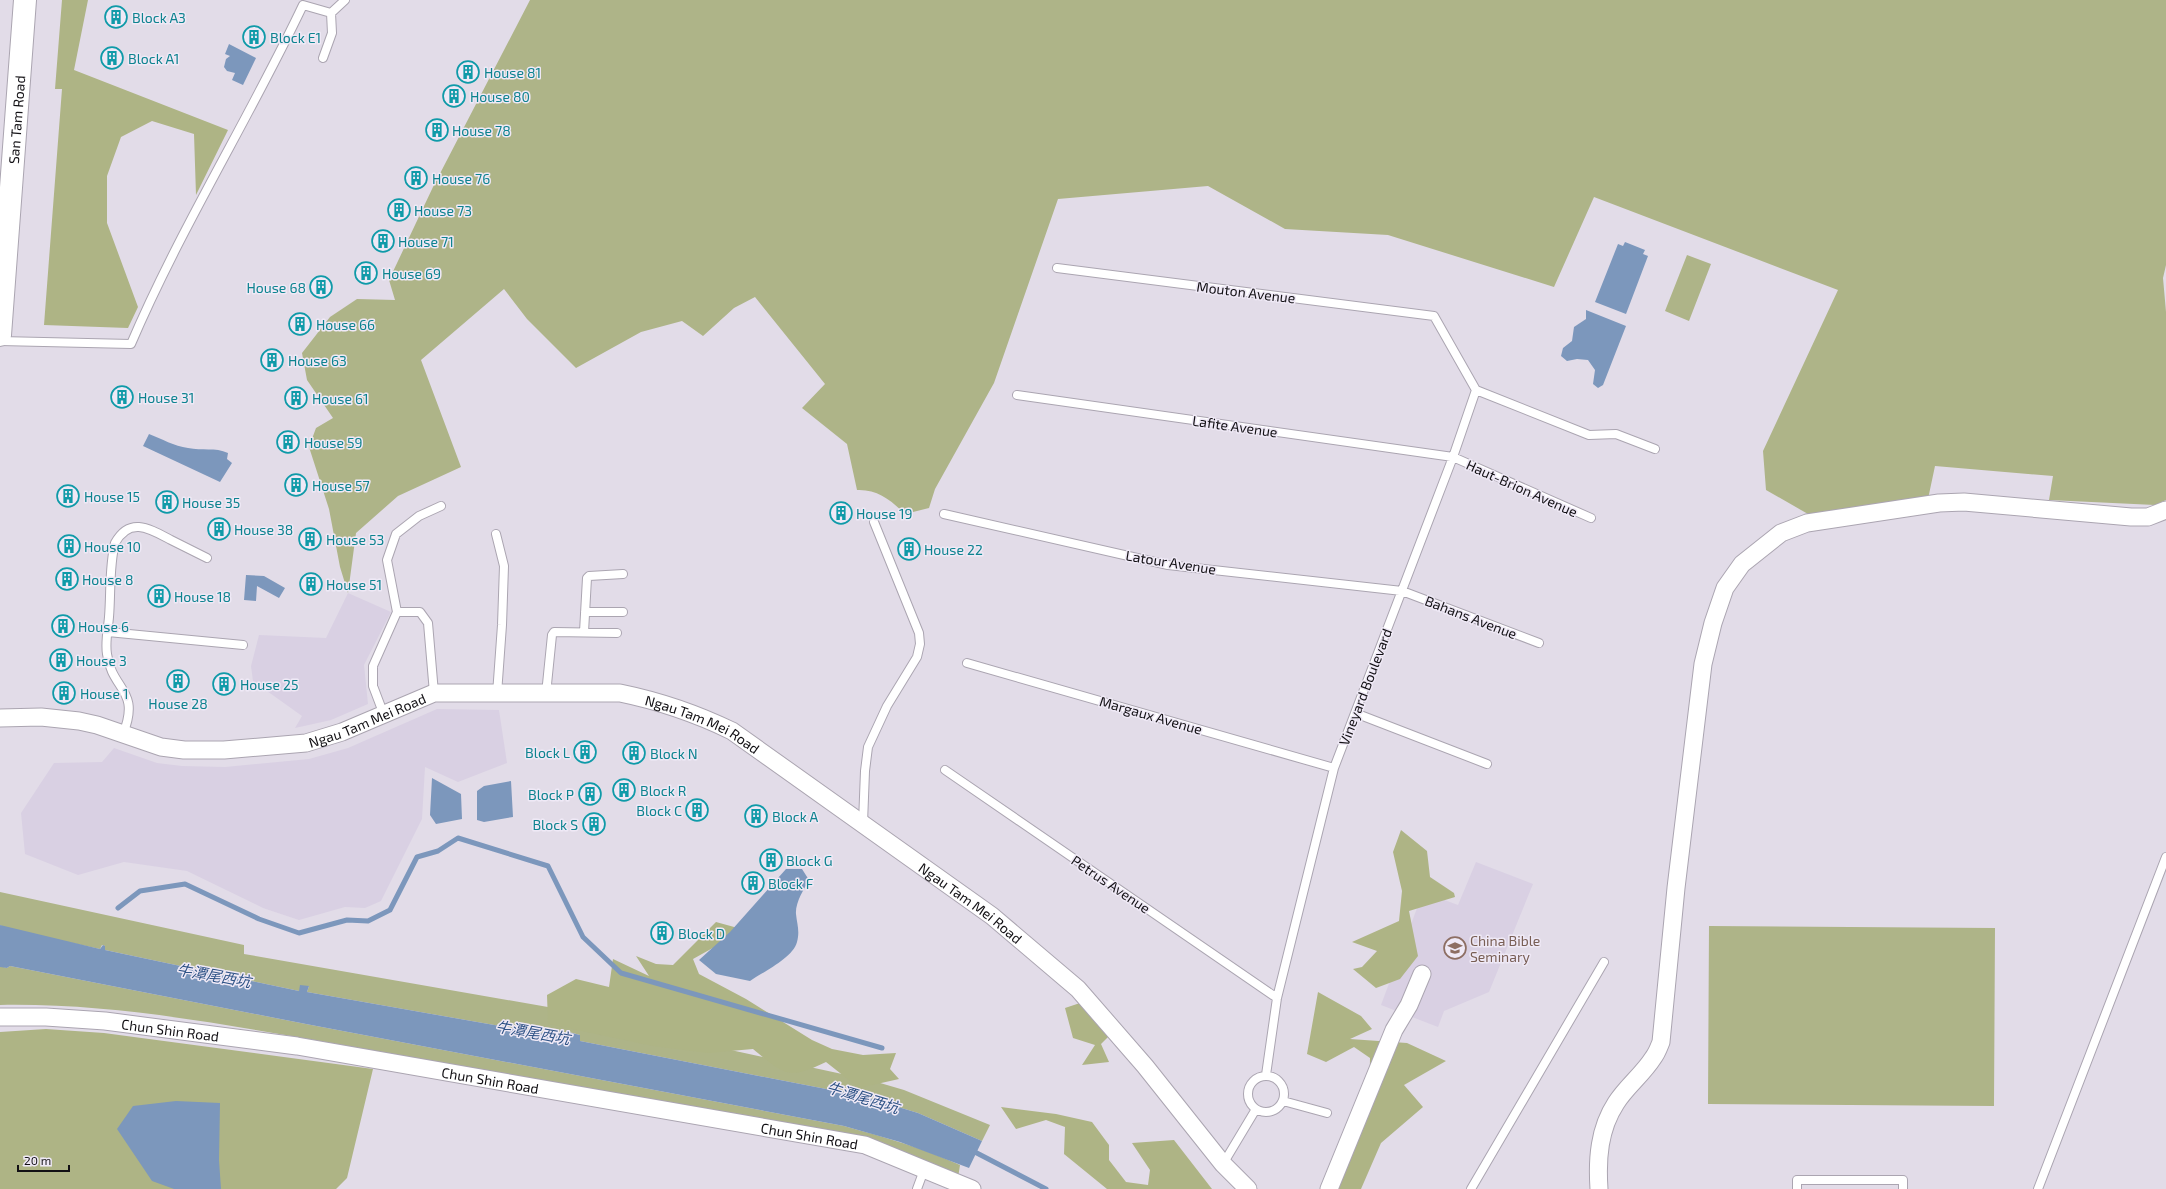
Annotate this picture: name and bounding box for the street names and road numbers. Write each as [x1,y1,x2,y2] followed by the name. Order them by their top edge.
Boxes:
[4,75,28,164] street label: San Tam Road
[1196,278,1296,306] street label: Mouton Avenue
[1191,412,1279,440] street label: Lafite Avenue
[1464,456,1580,520] street label: Haut-Brion Avenue
[1125,546,1217,578] street label: Latour Avenue
[1423,592,1519,642] street label: Bahans Avenue
[1335,626,1395,748] street label: Vineyard Boulevard
[306,689,428,750] street label: Ngau Tam Mei Road
[643,691,763,757] street label: Ngau Tam Mei Road
[1098,692,1204,738] street label: Margaux Avenue
[1068,851,1154,917] street label: Petrus Avenue
[916,858,1026,947] street label: Ngau Tam Mei Road
[120,1015,220,1044] street label: Chun Shin Road
[440,1063,540,1097] street label: Chun Shin Road
[760,1119,859,1152] street label: Chun Shin Road

